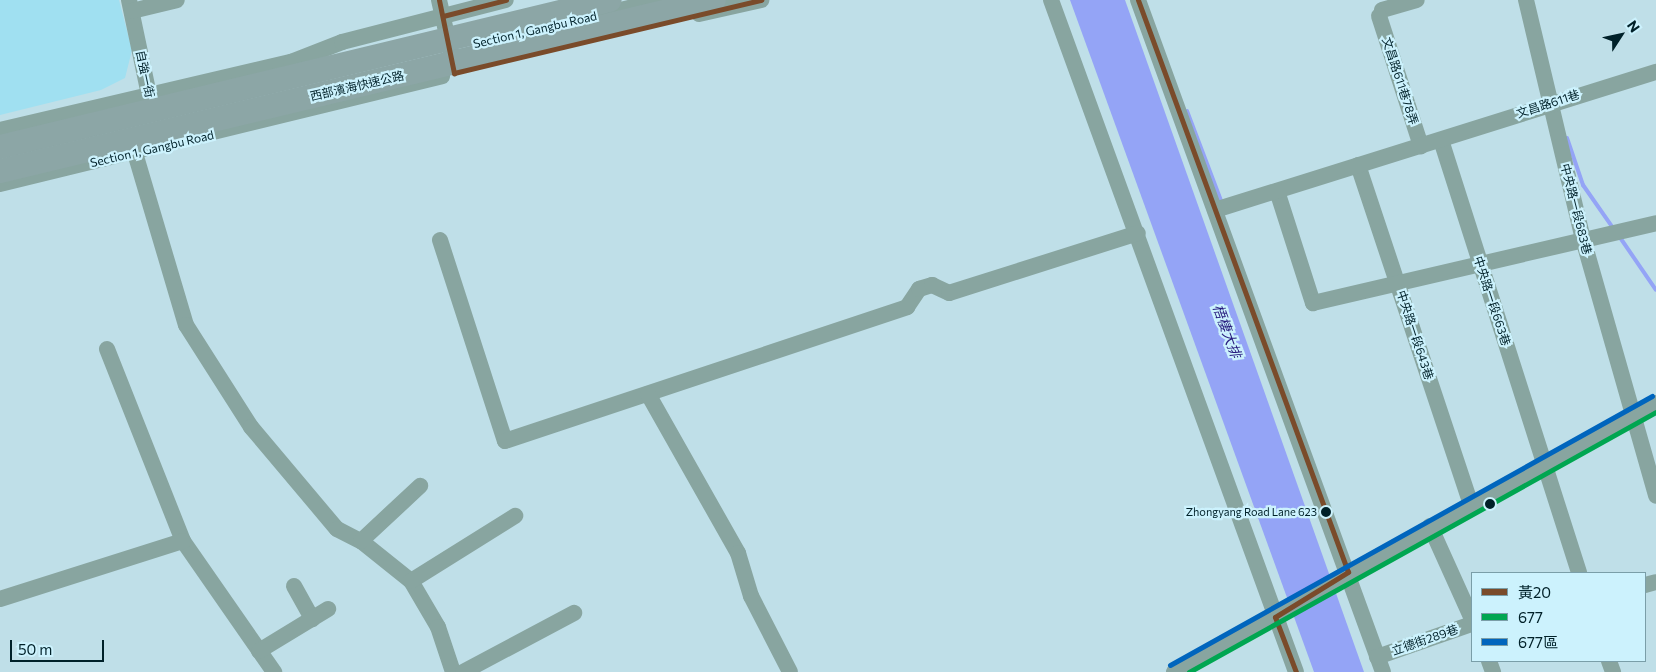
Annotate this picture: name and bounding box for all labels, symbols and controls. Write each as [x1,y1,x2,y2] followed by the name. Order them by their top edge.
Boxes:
[472,9,598,51] street label: Section 1, Gangbu Road
[1596,10,1646,60] north arrow
[1624,17,1644,35] text: N
[1379,35,1421,127] street label: 文昌路611巷78弄
[133,49,157,99] street label: 自強一街
[309,68,405,104] street label: 西部濱海快速公路
[1515,87,1581,121] street label: 文昌路611巷
[89,128,215,170] street label: Section 1, Gangbu Road
[1558,162,1594,256] street label: 中央路一段683巷
[1471,254,1513,348] street label: 中央路一段663巷
[1394,288,1436,382] street label: 中央路一段643巷
[1210,302,1244,360] water label: 梧棲大排
[1485,499,1495,509] unlabelled marker
[1186,505,1317,519] place label: Zhongyang Road Lane 623
[1321,507,1331,517] marker: Zhongyang Road Lane 623
[1471,572,1646,662] legend
[1518,583,1551,601] text: 黃20
[1518,608,1543,626] text: 677
[1390,622,1460,658] street label: 立德街289巷
[12,630,106,662] scale bar
[1518,633,1558,651] text: 677區
[18,640,52,658] text: 50 m

